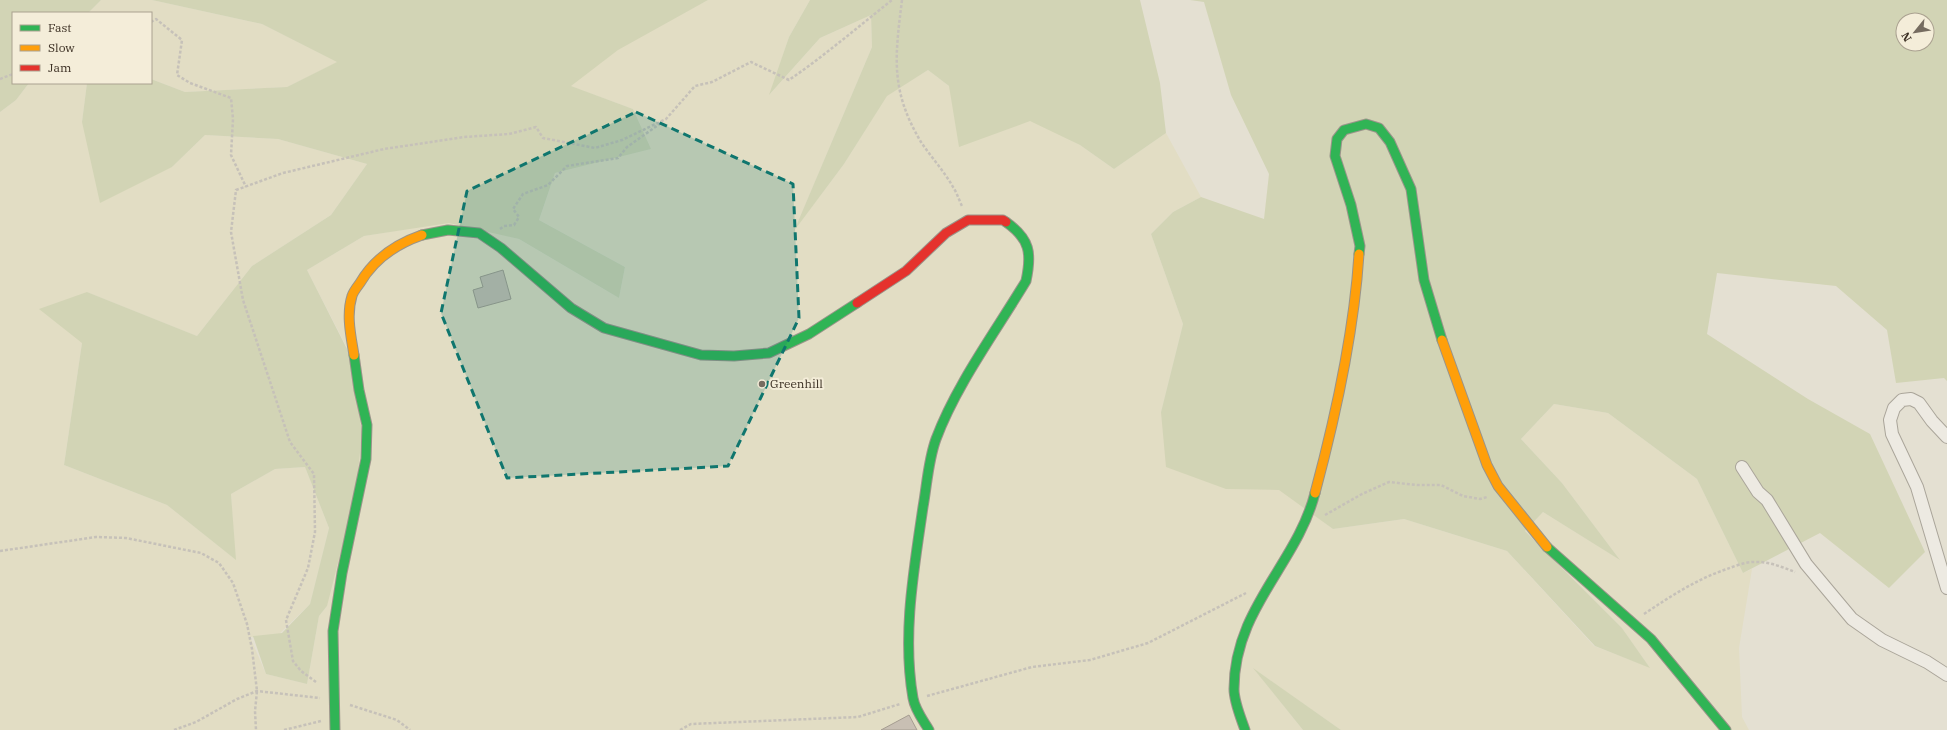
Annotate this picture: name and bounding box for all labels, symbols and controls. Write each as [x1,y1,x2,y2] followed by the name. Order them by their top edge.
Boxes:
[12,12,152,84] legend
[1895,12,1935,52] north arrow
[48,20,72,35] text: Fast
[1898,29,1915,44] text: N
[48,40,75,55] text: Slow
[48,60,72,75] text: Jam
[770,376,823,391] place label: Greenhill
[757,379,767,389] marker: Greenhill

